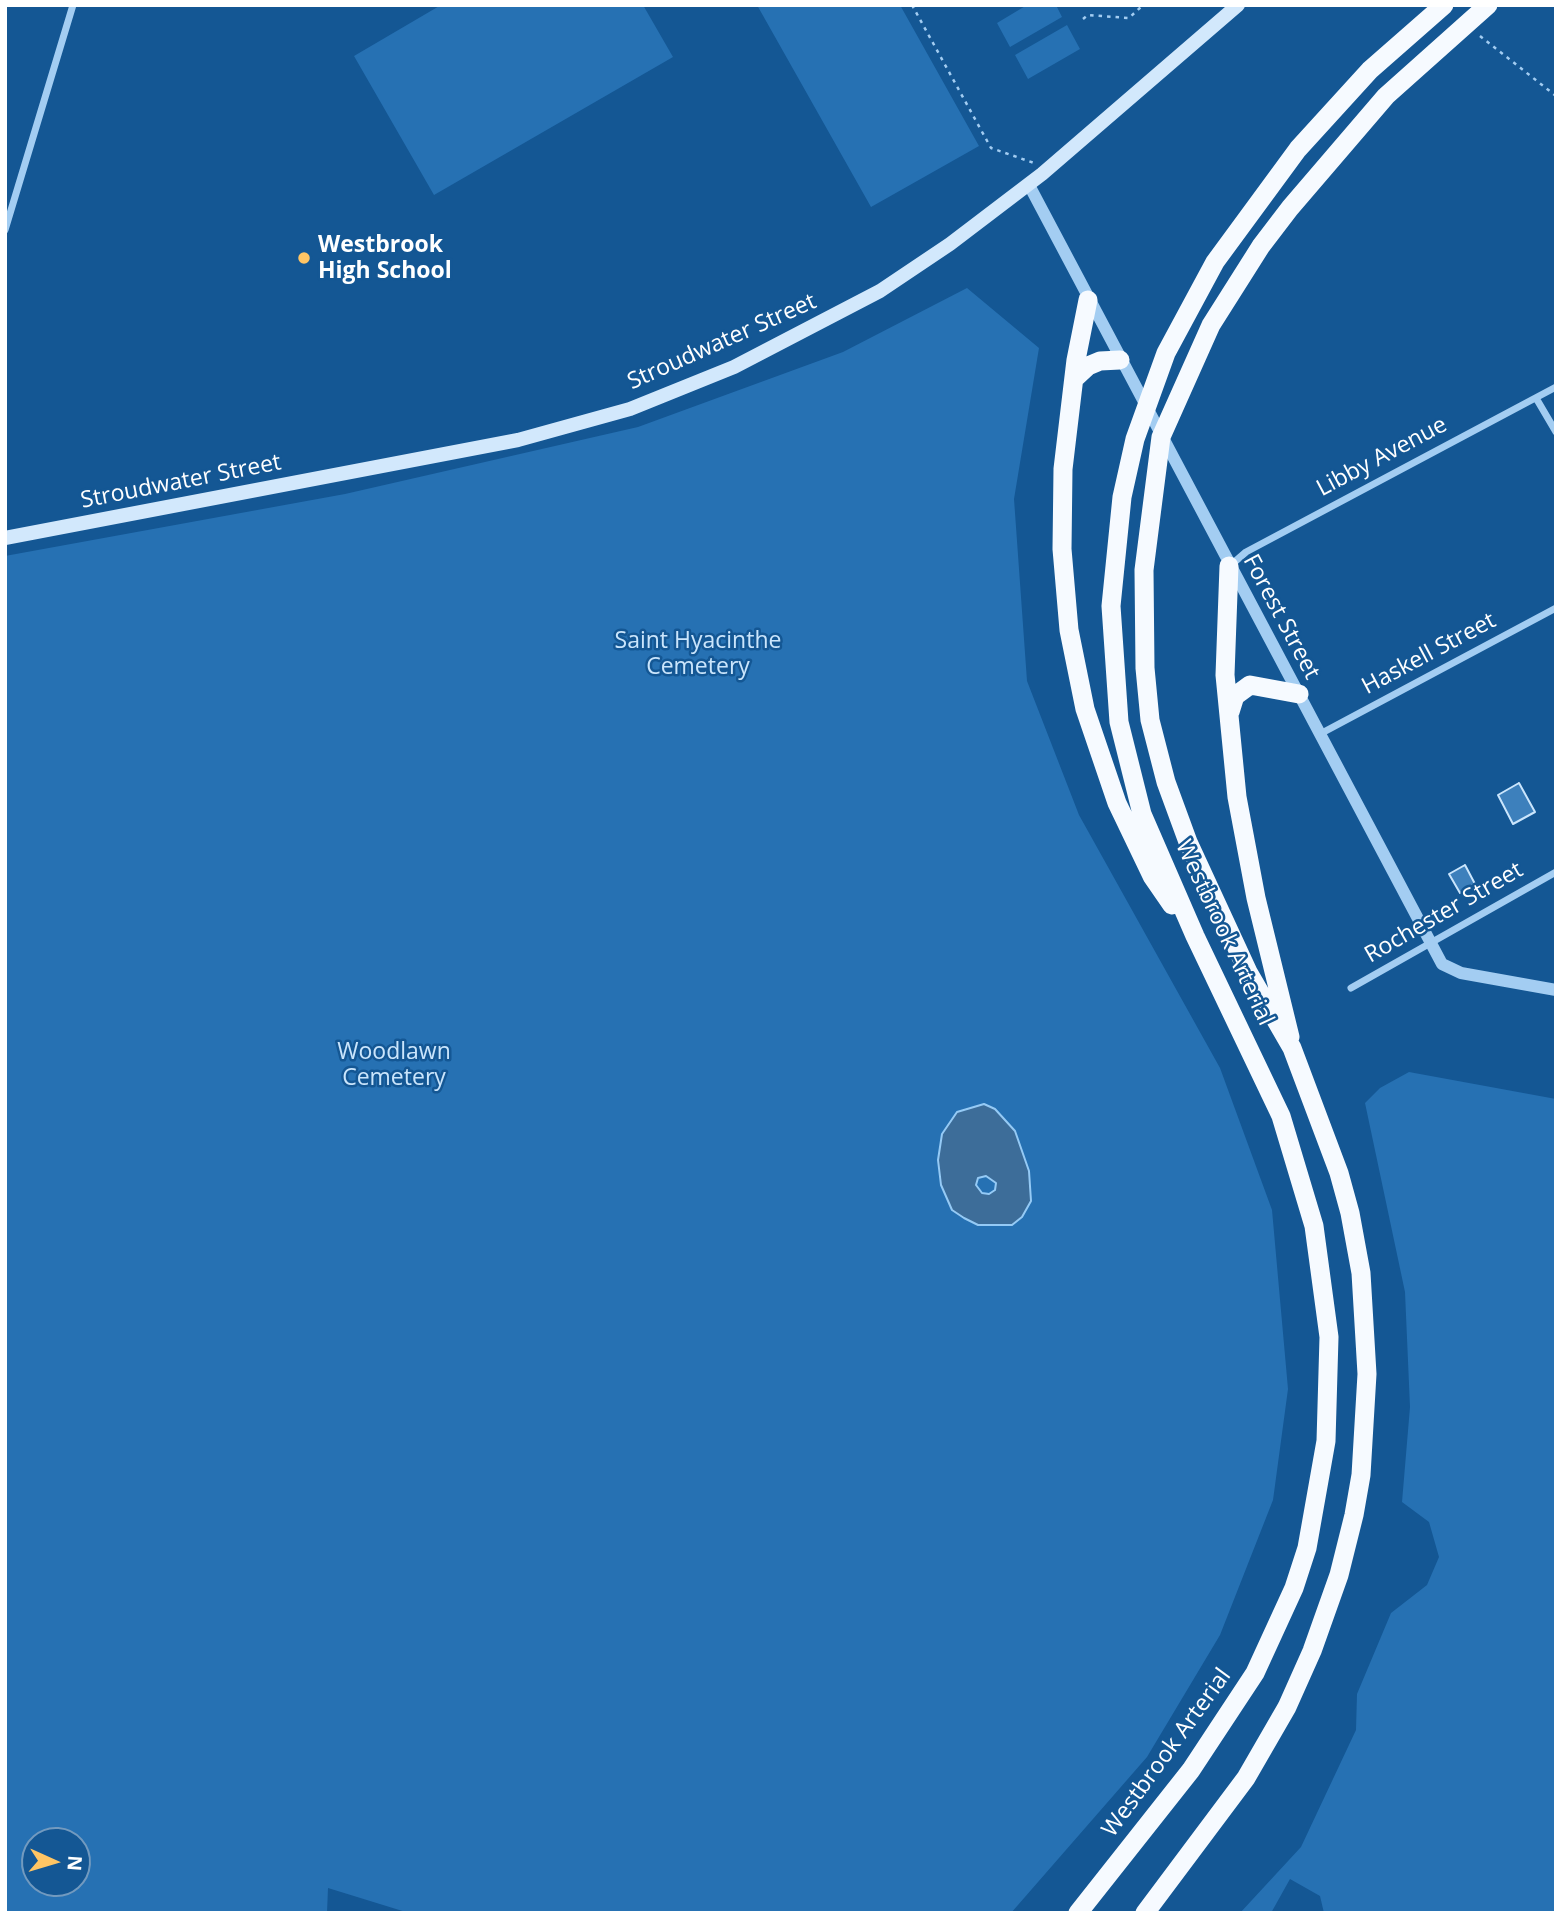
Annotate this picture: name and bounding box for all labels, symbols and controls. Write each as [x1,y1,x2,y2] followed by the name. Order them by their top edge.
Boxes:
[318,231,452,285] place label: Westbrook High School
[296,250,312,266] marker: Westbrook High School
[623,288,821,396] street label: Stroudwater Street
[1312,411,1452,503] street label: Libby Avenue
[78,449,284,515] street label: Stroudwater Street
[1237,550,1325,684] street label: Forest Street
[1357,607,1501,701] street label: Haskell Street
[615,627,781,681] park label: Saint Hyacinthe Cemetery
[1169,836,1279,1030] street label: Westbrook Arterial
[1360,857,1528,969] street label: Rochester Street
[337,1038,451,1092] park label: Woodlawn Cemetery
[1097,1663,1237,1843] street label: Westbrook Arterial
[21,1827,91,1897] north arrow
[61,1855,88,1872] text: N

